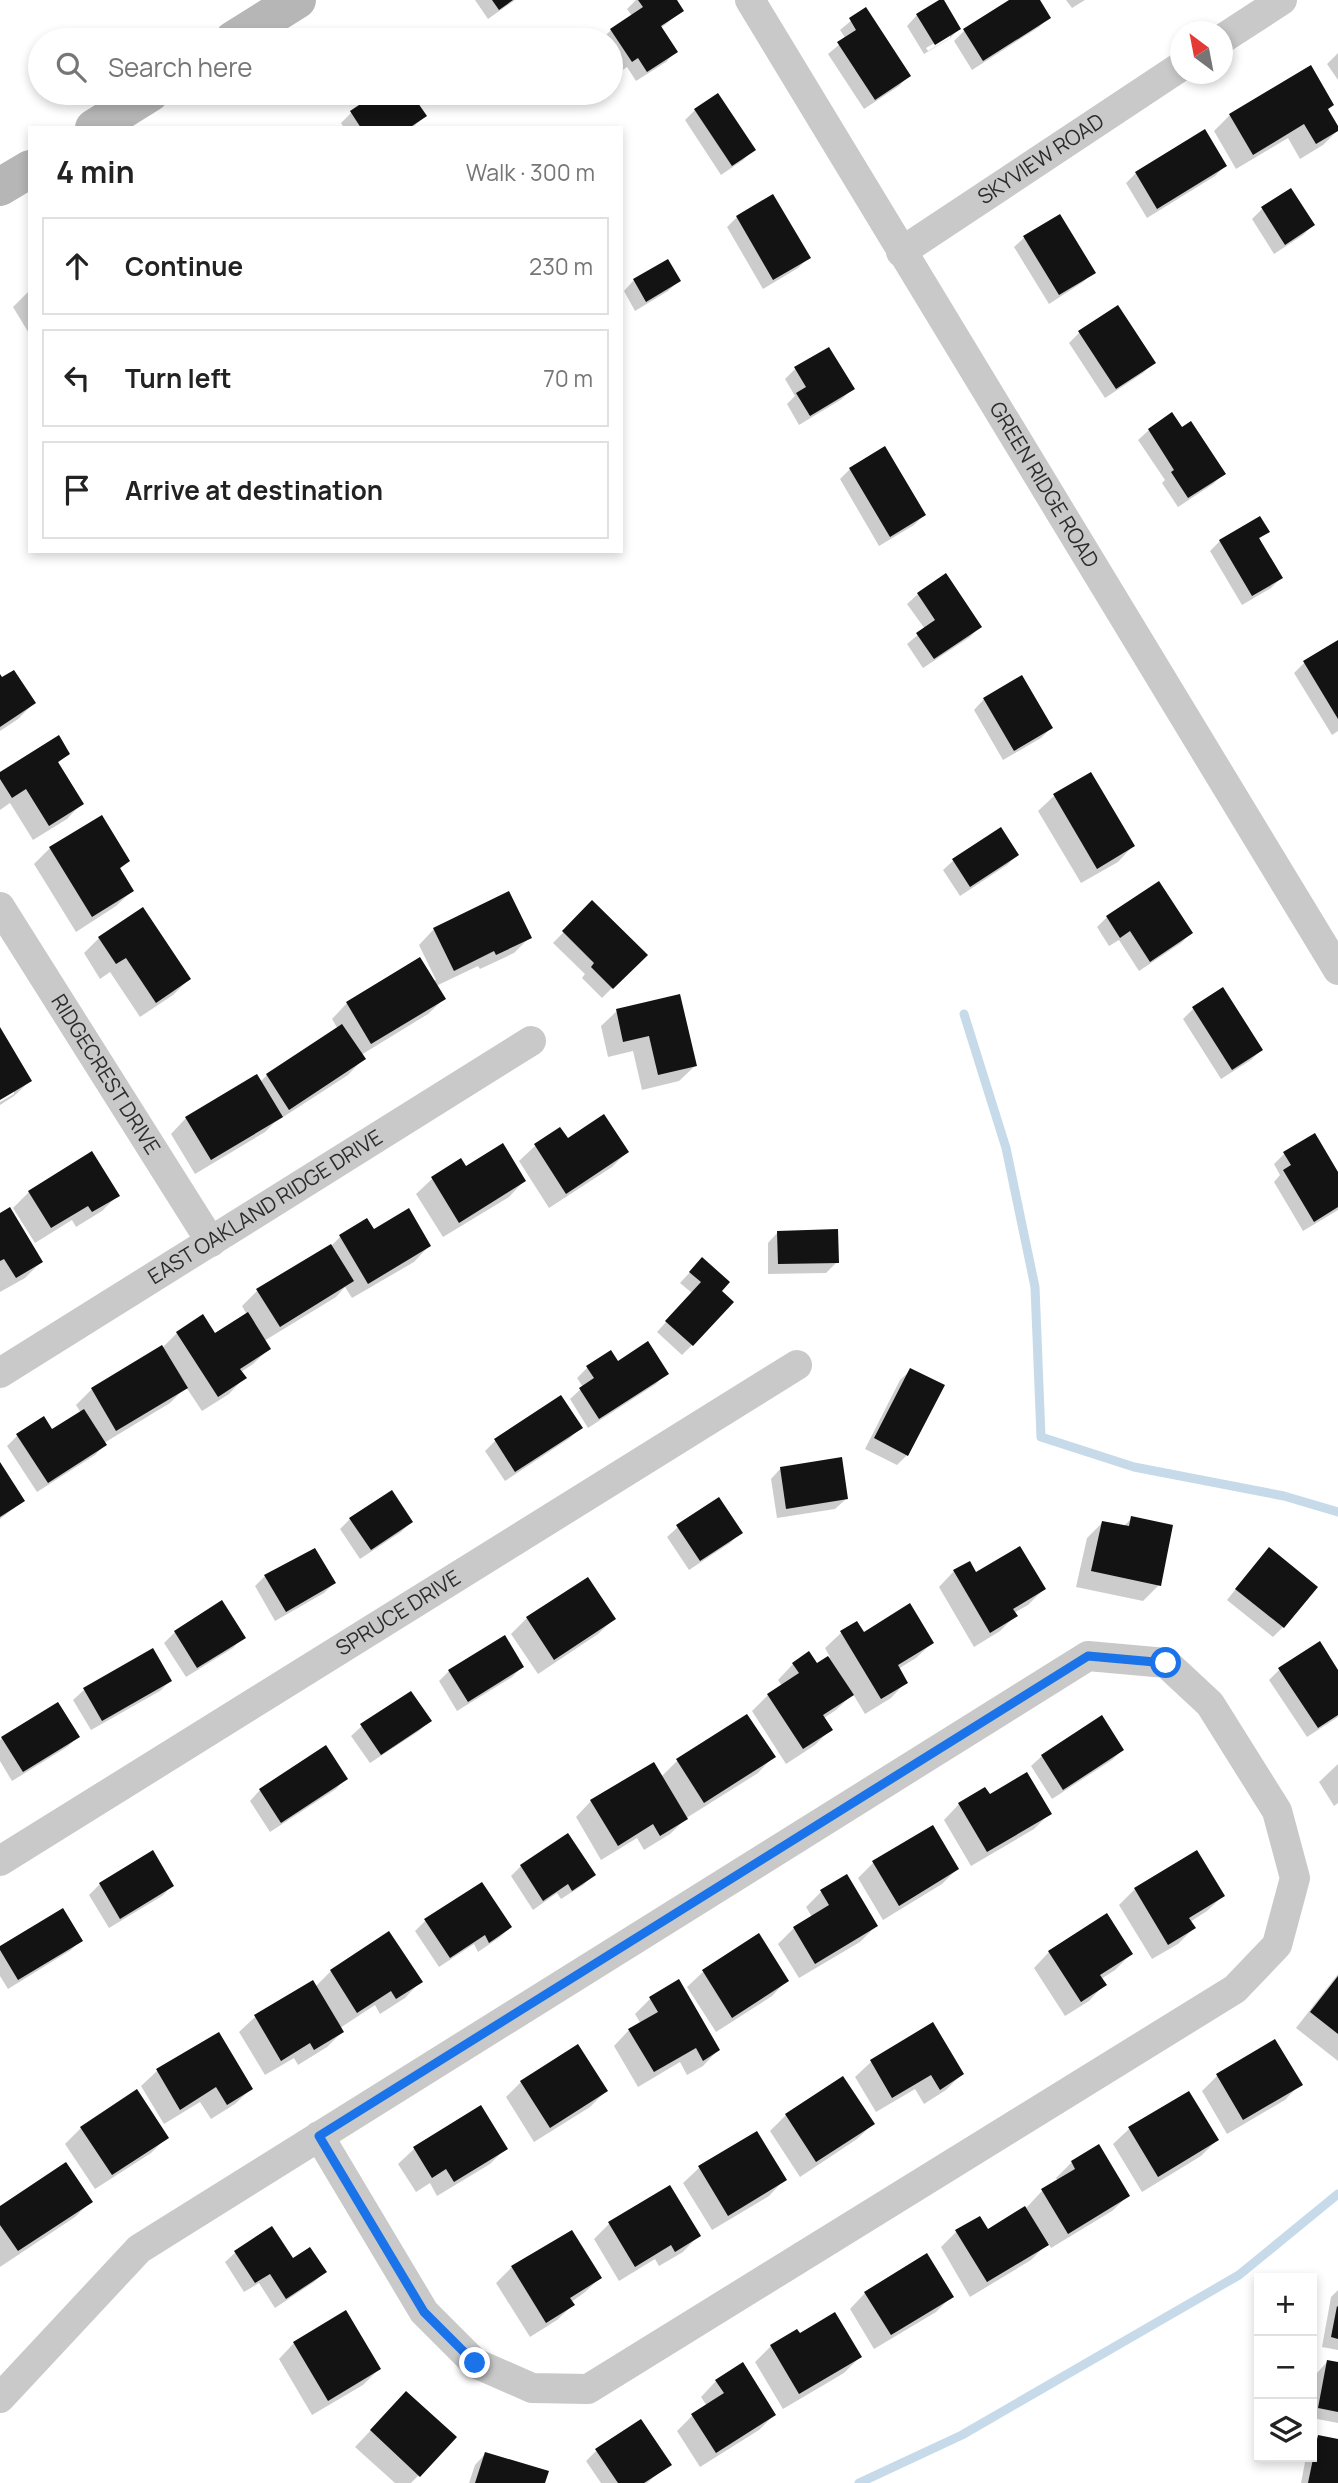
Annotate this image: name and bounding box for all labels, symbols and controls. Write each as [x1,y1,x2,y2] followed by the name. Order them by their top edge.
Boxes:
[1170,21,1233,84] north arrow
[28,28,623,105] search box
[52,48,90,86] icon: search
[108,49,253,85] text: Search here
[972,106,1109,210] street label: SKYVIEW ROAD
[56,151,134,192] text: 4 min
[466,156,595,188] text: Walk · 300 m
[58,247,96,285] icon: ahead
[125,248,243,284] text: Continue
[529,250,593,282] text: 230 m
[58,359,96,397] icon: left
[125,360,232,396] text: Turn left
[543,362,593,394] text: 70 m
[984,396,1106,573] street label: GREEN RIDGE ROAD
[58,471,96,509] icon: arrive
[125,472,383,508] text: Arrive at destination
[45,989,167,1159] street label: RIDGECREST DRIVE
[142,1122,387,1290] street label: EAST OAKLAND RIDGE DRIVE
[330,1563,465,1662] street label: SPRUCE DRIVE
[1150,1647,1181,1678] route start
[1254,2273,1317,2462] map controls
[1254,2273,1317,2336] button: +
[1254,2336,1317,2399] button: −
[459,2347,490,2378] route end
[1254,2399,1317,2462] button: layers

